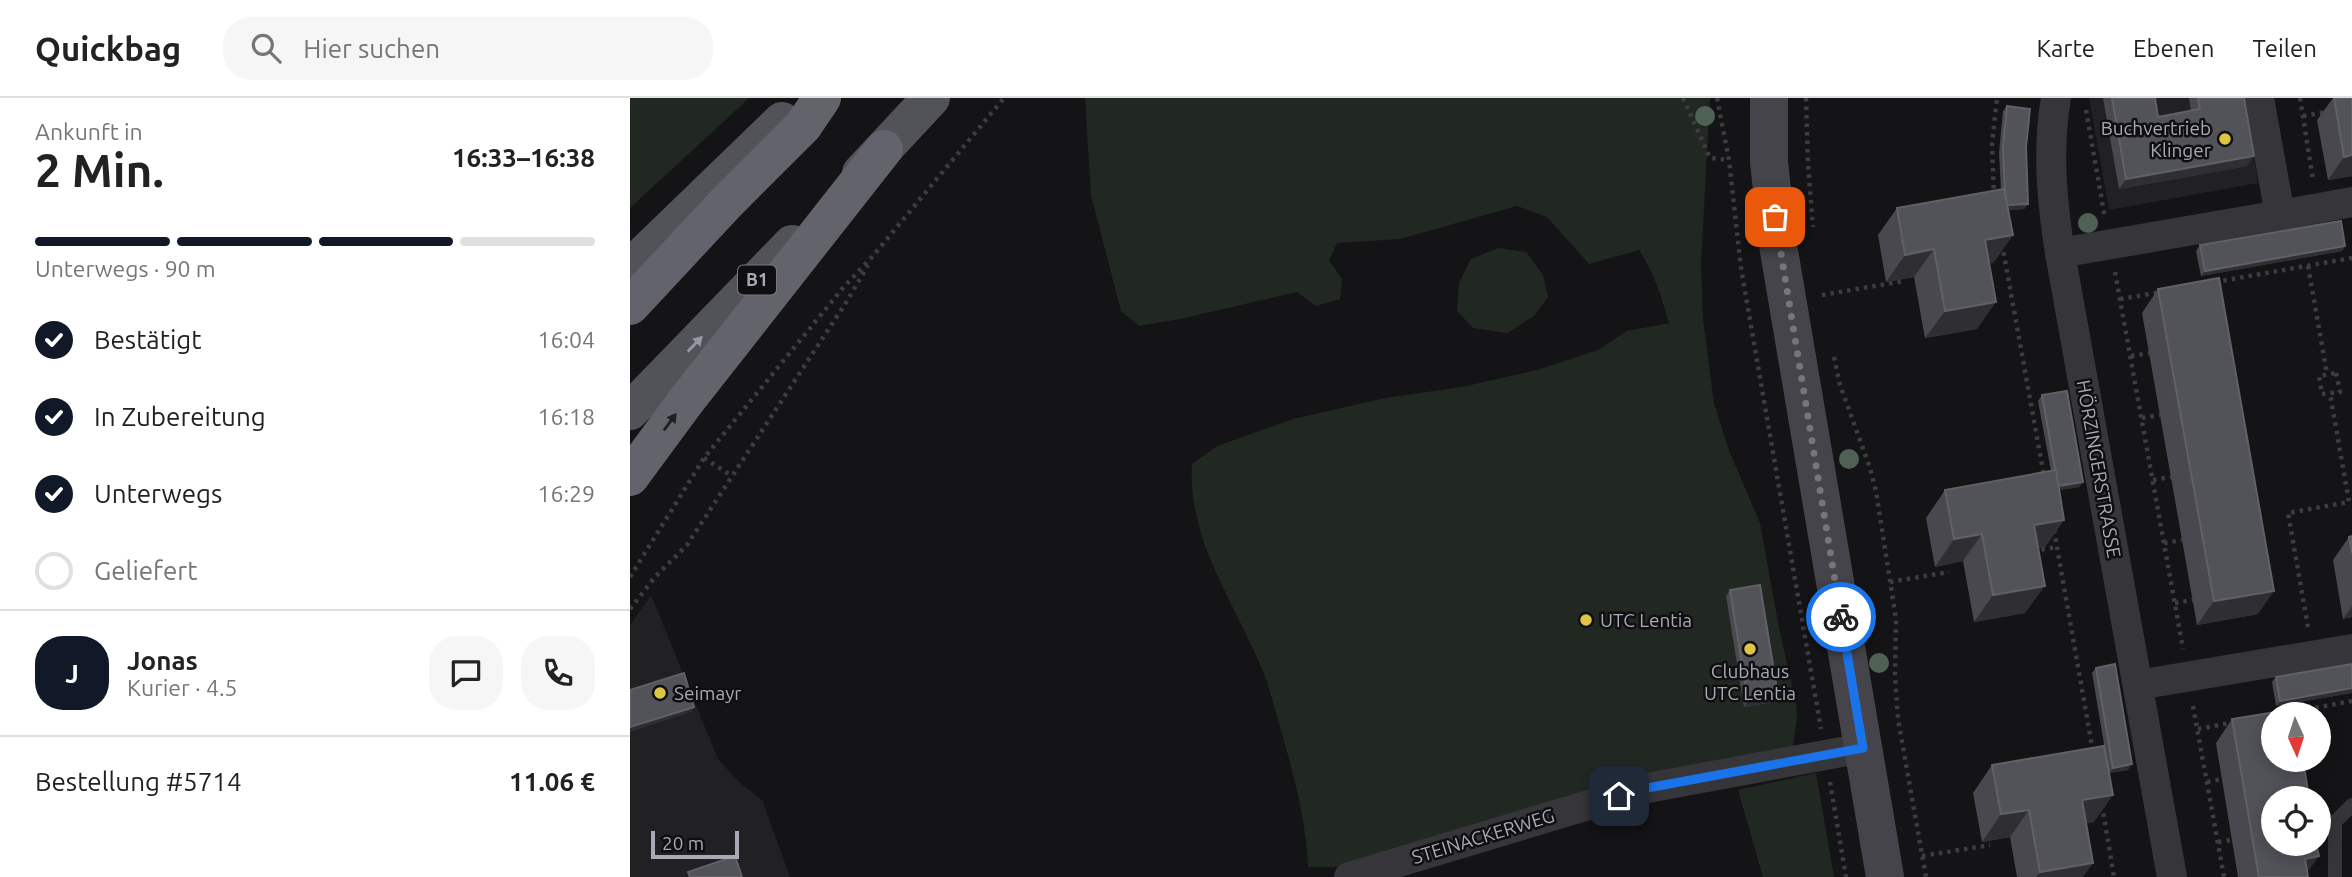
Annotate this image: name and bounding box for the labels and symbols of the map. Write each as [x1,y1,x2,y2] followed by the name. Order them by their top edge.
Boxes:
[2101,117,2211,161] place label: Buchvertrieb Klinger
[2217,131,2233,147] marker: Buchvertrieb Klinger
[1745,187,1805,247] pin
[738,266,776,294] road number: B1
[686,336,703,353] one-way arrow
[2072,378,2126,560] street label: HÖRZINGERSTRASSE
[663,413,678,431] one-way arrow
[1806,582,1876,652] courier
[1600,609,1692,631] place label: UTC Lentia
[1578,612,1594,628] marker: UTC Lentia
[1742,641,1758,657] marker: Clubhaus UTC Lentia
[1704,660,1796,704] place label: Clubhaus UTC Lentia
[674,682,742,704] place label: Seimayr
[652,685,668,701] marker: Seimayr
[2261,702,2331,772] north arrow
[1589,766,1649,826] pin
[1409,804,1557,868] street label: STEINACKERWEG
[651,828,738,860] scale bar

